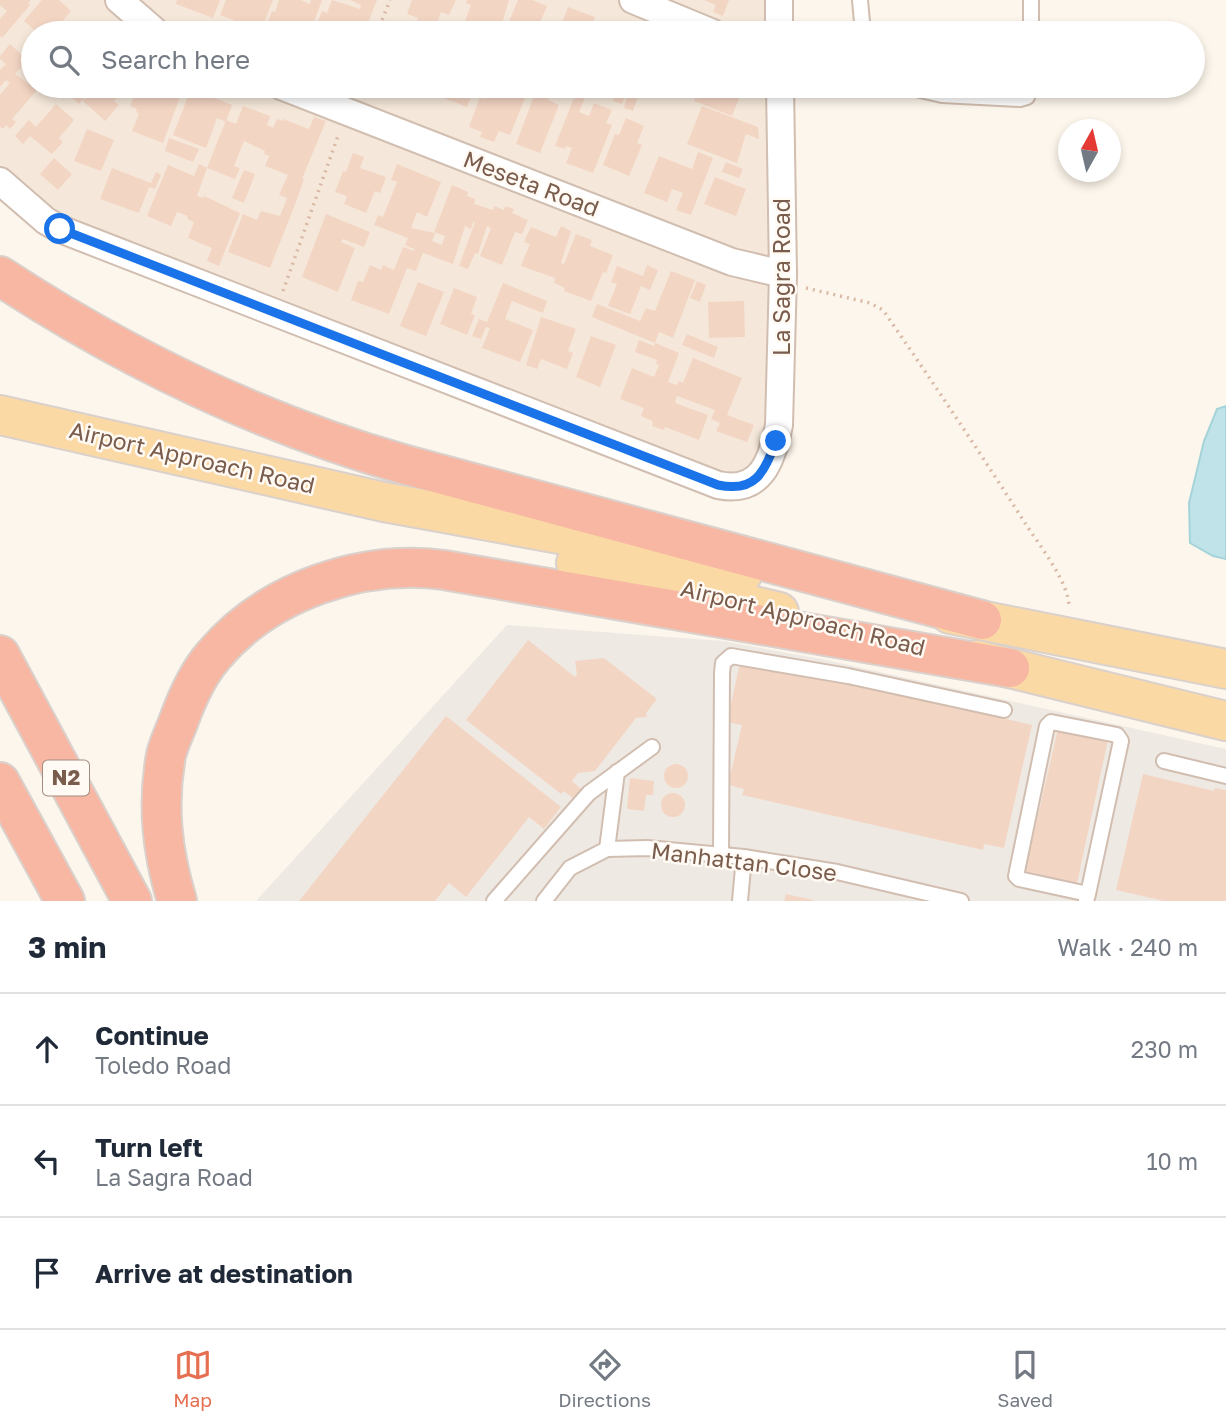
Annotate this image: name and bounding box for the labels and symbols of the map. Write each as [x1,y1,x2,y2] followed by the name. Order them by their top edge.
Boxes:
[1058,119,1121,182] north arrow
[460,144,603,222] street label: Meseta Road
[767,198,795,356] street label: La Sagra Road
[44,213,75,244] route start
[67,415,318,499] street label: Airport Approach Road
[760,425,791,456] route end
[678,573,928,661] street label: Airport Approach Road
[43,760,89,796] road number: N2
[650,836,839,886] street label: Manhattan Close

